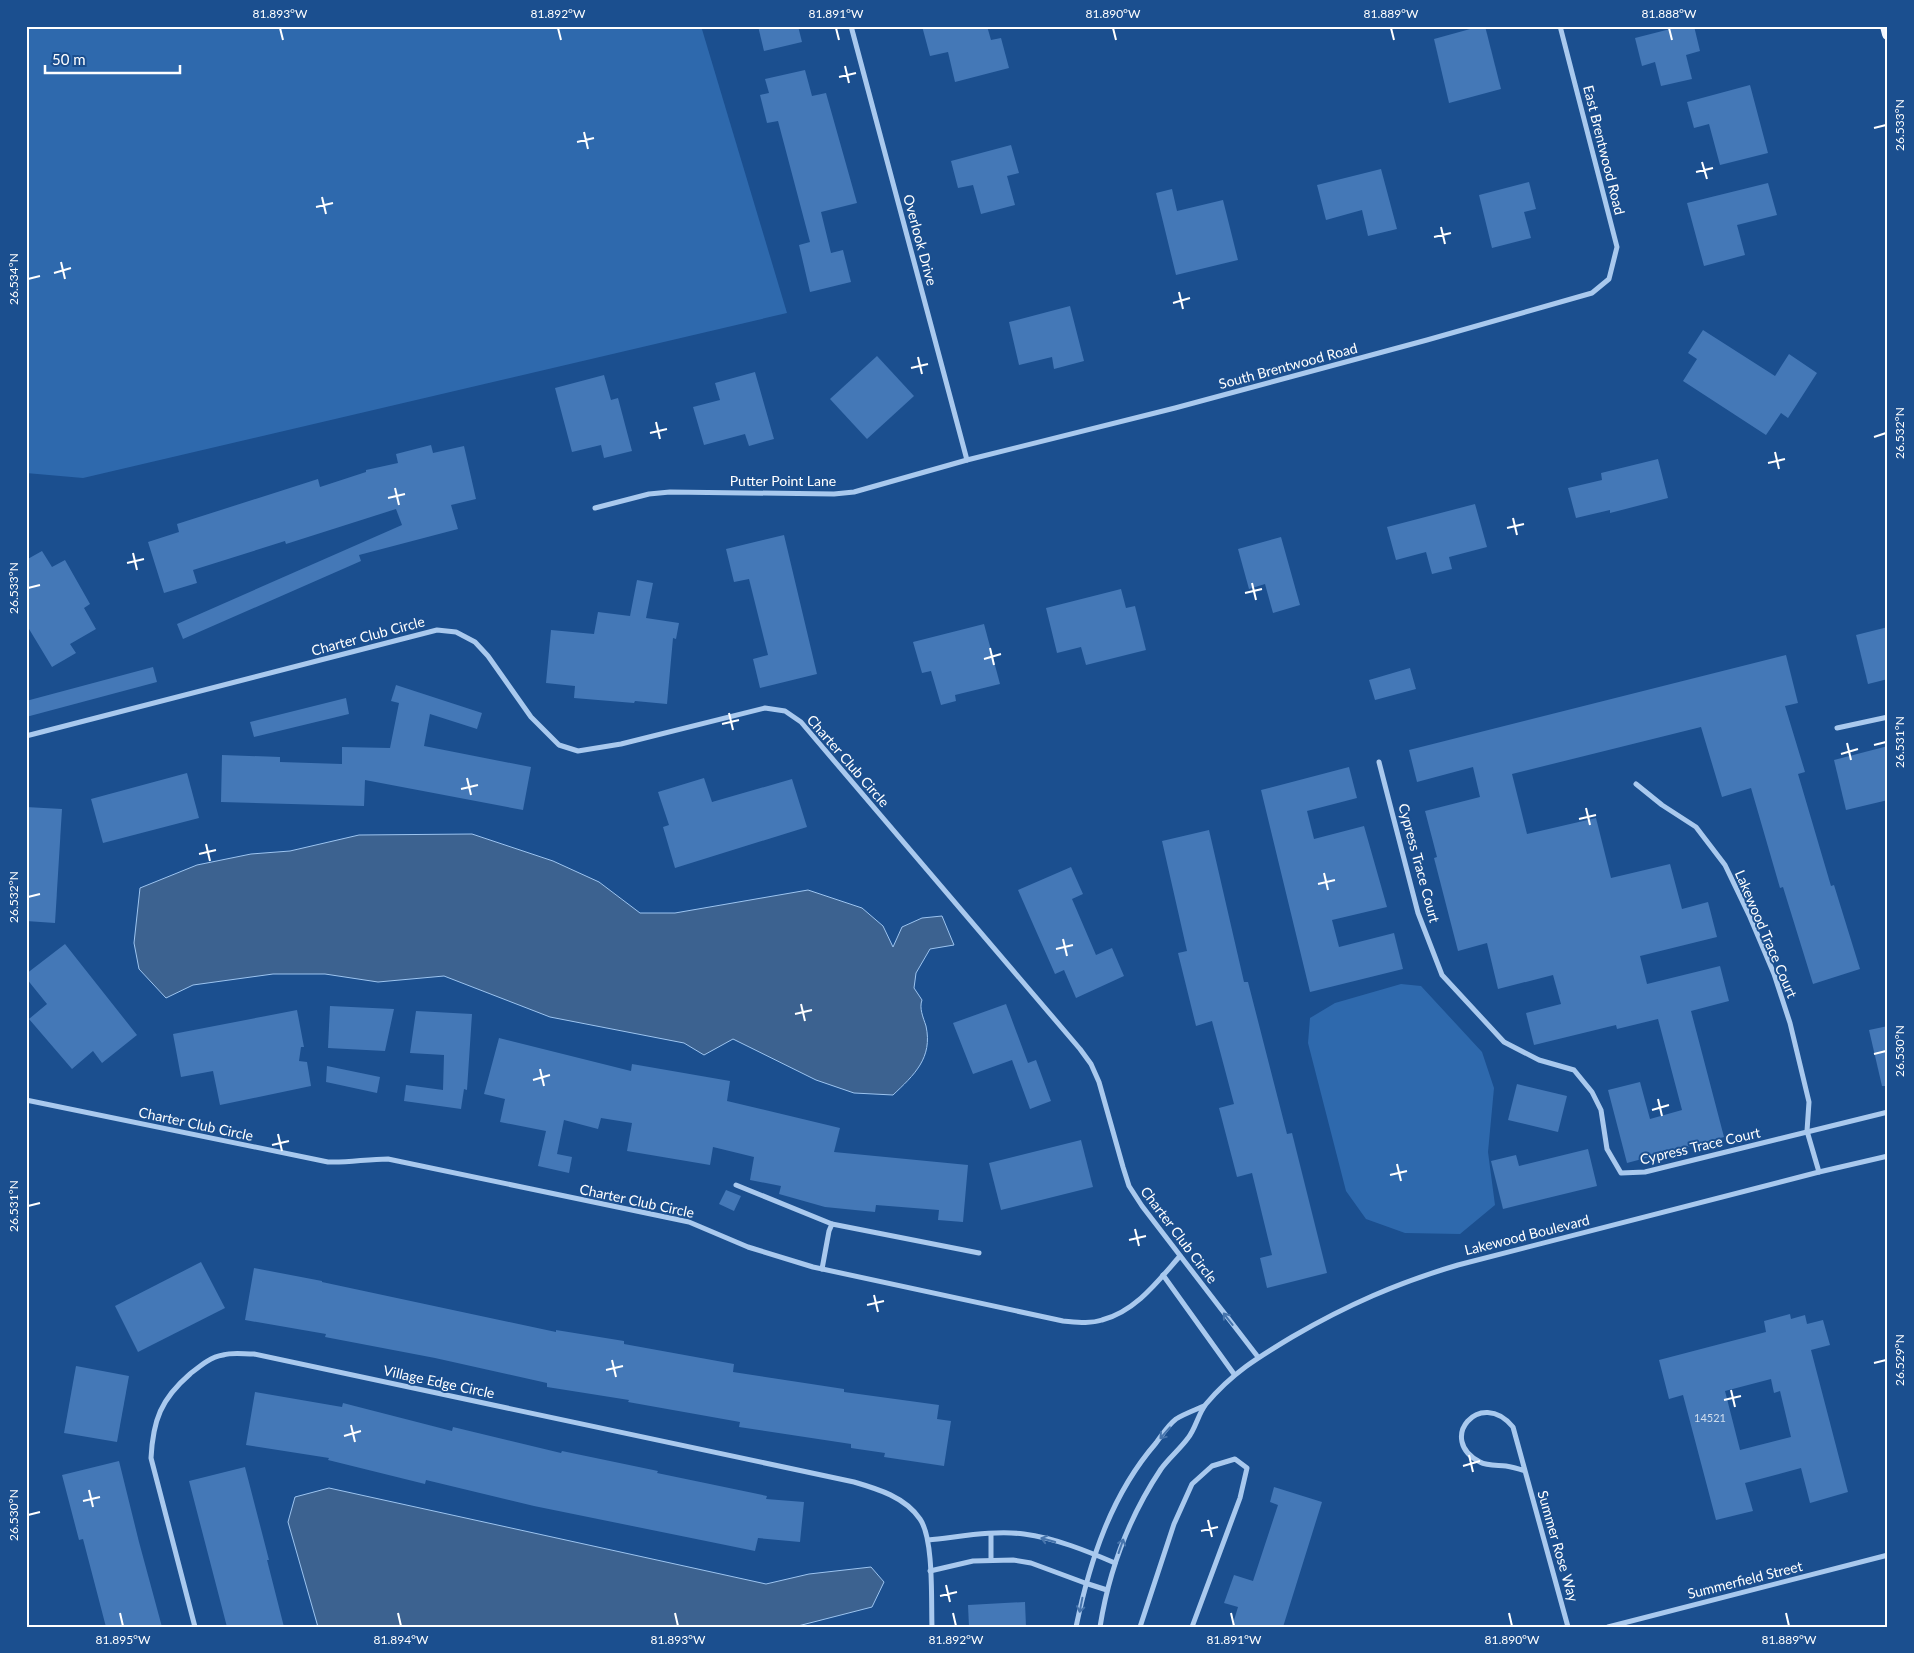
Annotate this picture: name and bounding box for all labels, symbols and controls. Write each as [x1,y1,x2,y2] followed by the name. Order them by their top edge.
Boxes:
[252,6,308,21] text: 81.893°W
[530,6,586,21] text: 81.892°W
[808,6,864,21] text: 81.891°W
[1085,6,1141,21] text: 81.890°W
[1363,6,1419,21] text: 81.889°W
[1641,6,1697,21] text: 81.888°W
[45,42,180,74] scale bar
[52,50,86,68] text: 50 m
[1580,83,1629,216] street label: East Brentwood Road
[1892,99,1907,151] text: 26.533°N
[900,192,941,287] street label: Overlook Drive
[6,253,21,305] text: 26.534°N
[1217,339,1359,392] street label: South Brentwood Road
[1892,407,1907,459] text: 26.532°N
[730,472,836,489] street label: Putter Point Lane
[6,562,21,614] text: 26.533°N
[309,612,426,659] street label: Charter Club Circle
[804,711,893,810] street label: Charter Club Circle
[1892,716,1907,768] text: 26.531°N
[1395,801,1444,924] street label: Cypress Trace Court
[1732,867,1801,1000] street label: Lakewood Trace Court
[6,871,21,923] text: 26.532°N
[1892,1025,1907,1077] text: 26.530°N
[137,1103,255,1144] street label: Charter Club Circle
[1638,1123,1762,1168] street label: Cypress Trace Court
[6,1180,21,1232] text: 26.531°N
[578,1180,696,1221] street label: Charter Club Circle
[1137,1183,1221,1286] street label: Charter Club Circle
[1463,1211,1591,1258] street label: Lakewood Boulevard
[1223,1313,1234,1326] one-way arrow
[1892,1334,1907,1386] text: 26.529°N
[382,1361,496,1402] street label: Village Edge Circle
[1694,1411,1726,1424] house number: 14521
[1159,1426,1170,1439] one-way arrow
[1534,1488,1583,1604] street label: Summer Rose Way
[6,1489,21,1541] text: 26.530°N
[1040,1534,1056,1544] one-way arrow
[1117,1539,1126,1554] one-way arrow
[1686,1557,1804,1602] street label: Summerfield Street
[1076,1597,1085,1613] one-way arrow
[95,1632,151,1647] text: 81.895°W
[373,1632,429,1647] text: 81.894°W
[650,1632,706,1647] text: 81.893°W
[928,1632,984,1647] text: 81.892°W
[1206,1632,1262,1647] text: 81.891°W
[1484,1632,1540,1647] text: 81.890°W
[1761,1632,1817,1647] text: 81.889°W

